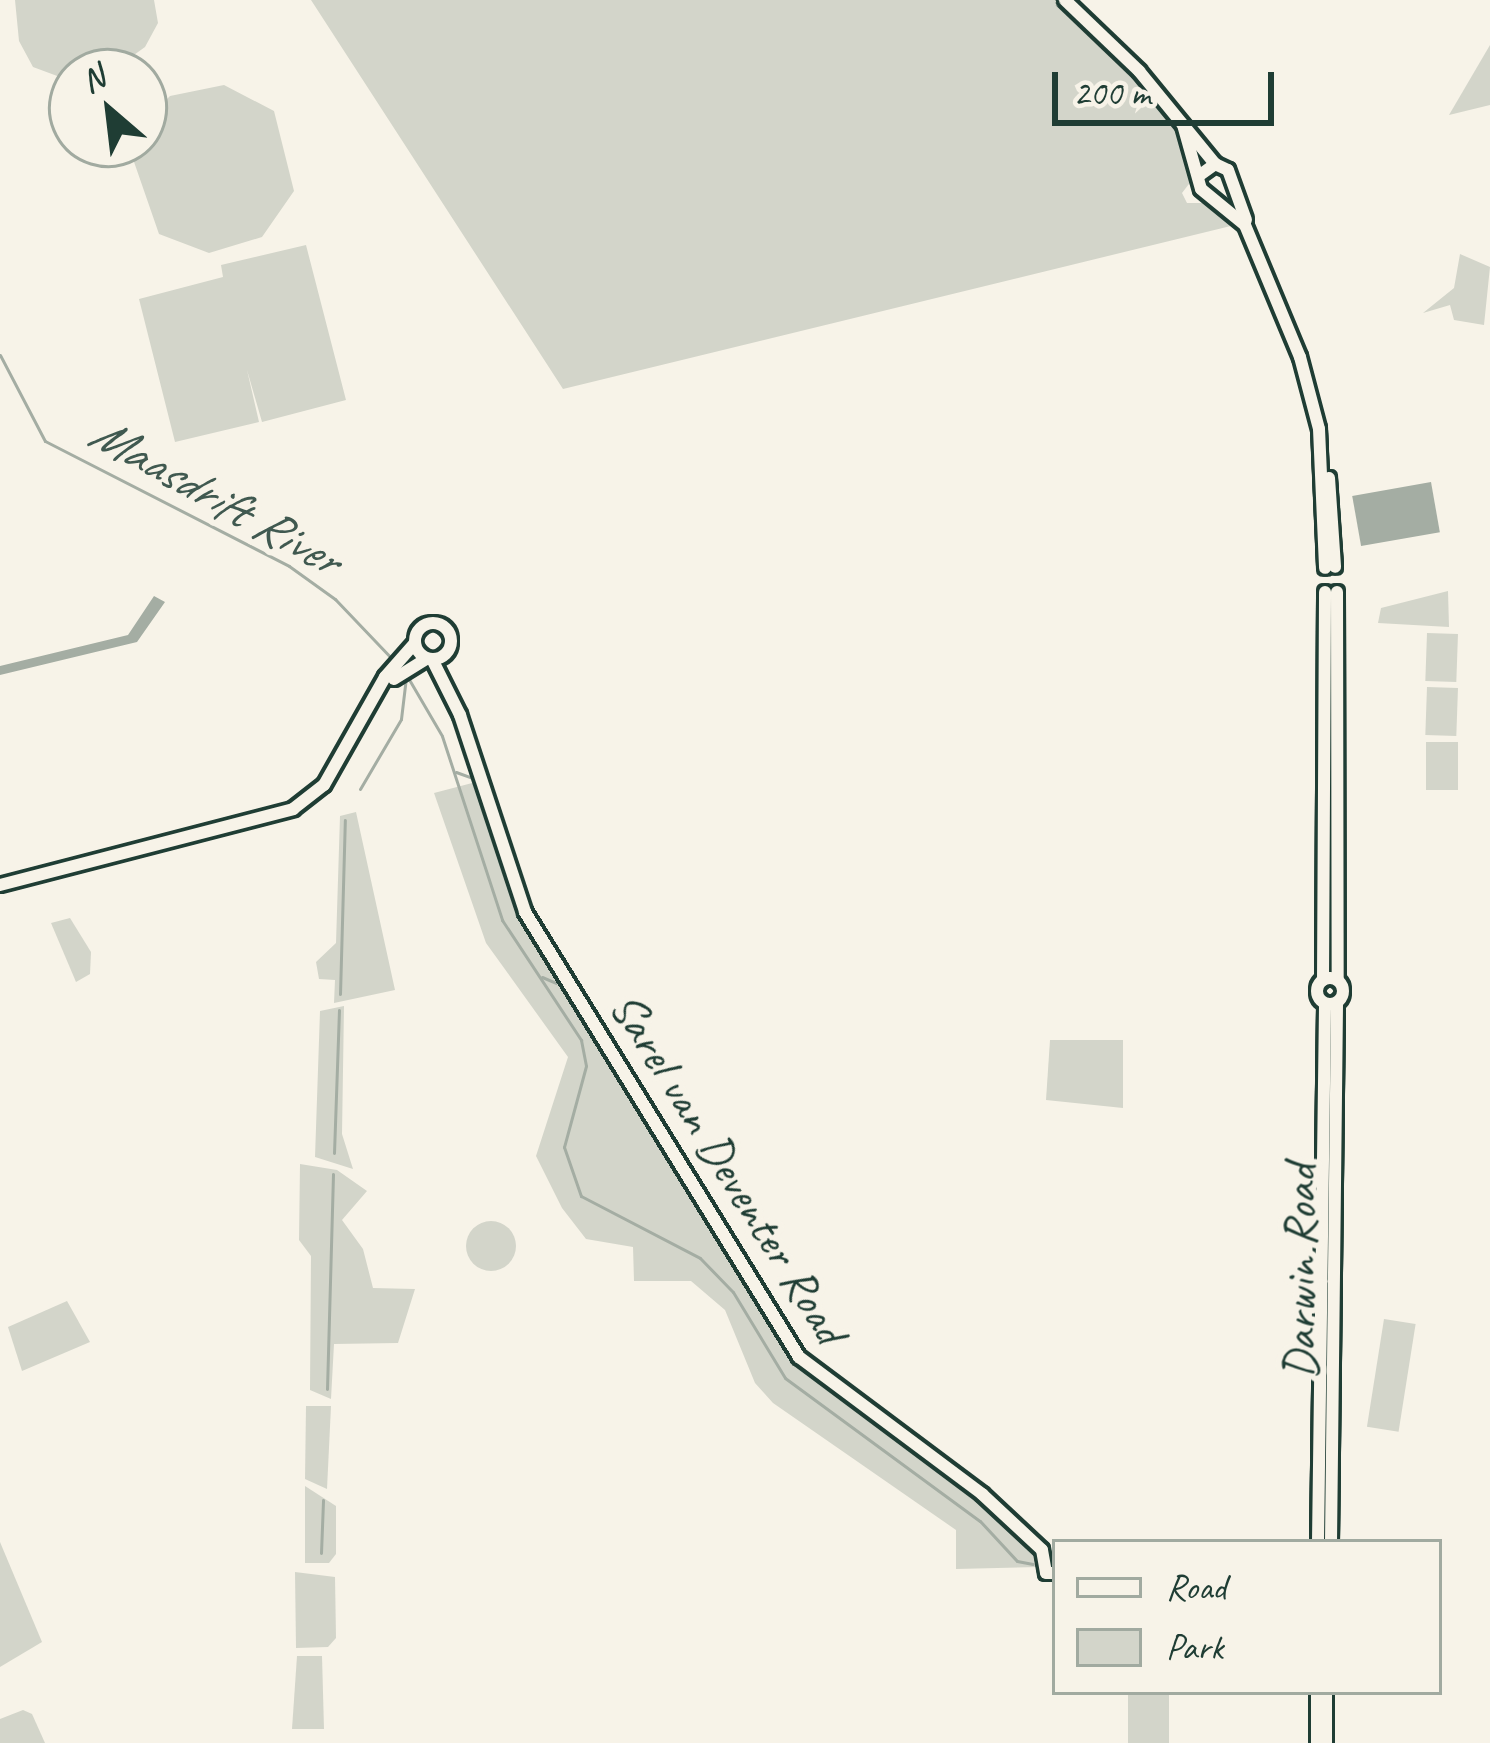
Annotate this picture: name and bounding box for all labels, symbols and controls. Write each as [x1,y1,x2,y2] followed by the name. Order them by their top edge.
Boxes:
[48,48,168,168] north arrow
[1058,48,1280,122] scale bar
[74,56,111,102] text: N
[1073,70,1150,116] text: 200 m
[79,401,351,589] water label: Maasdrift River
[597,982,859,1354] street label: Sarel van Deventer Road
[1271,1165,1329,1379] street label: Darwin Road
[1052,1539,1442,1695] legend
[1166,1564,1226,1610] text: Road
[1166,1624,1223,1670] text: Park

